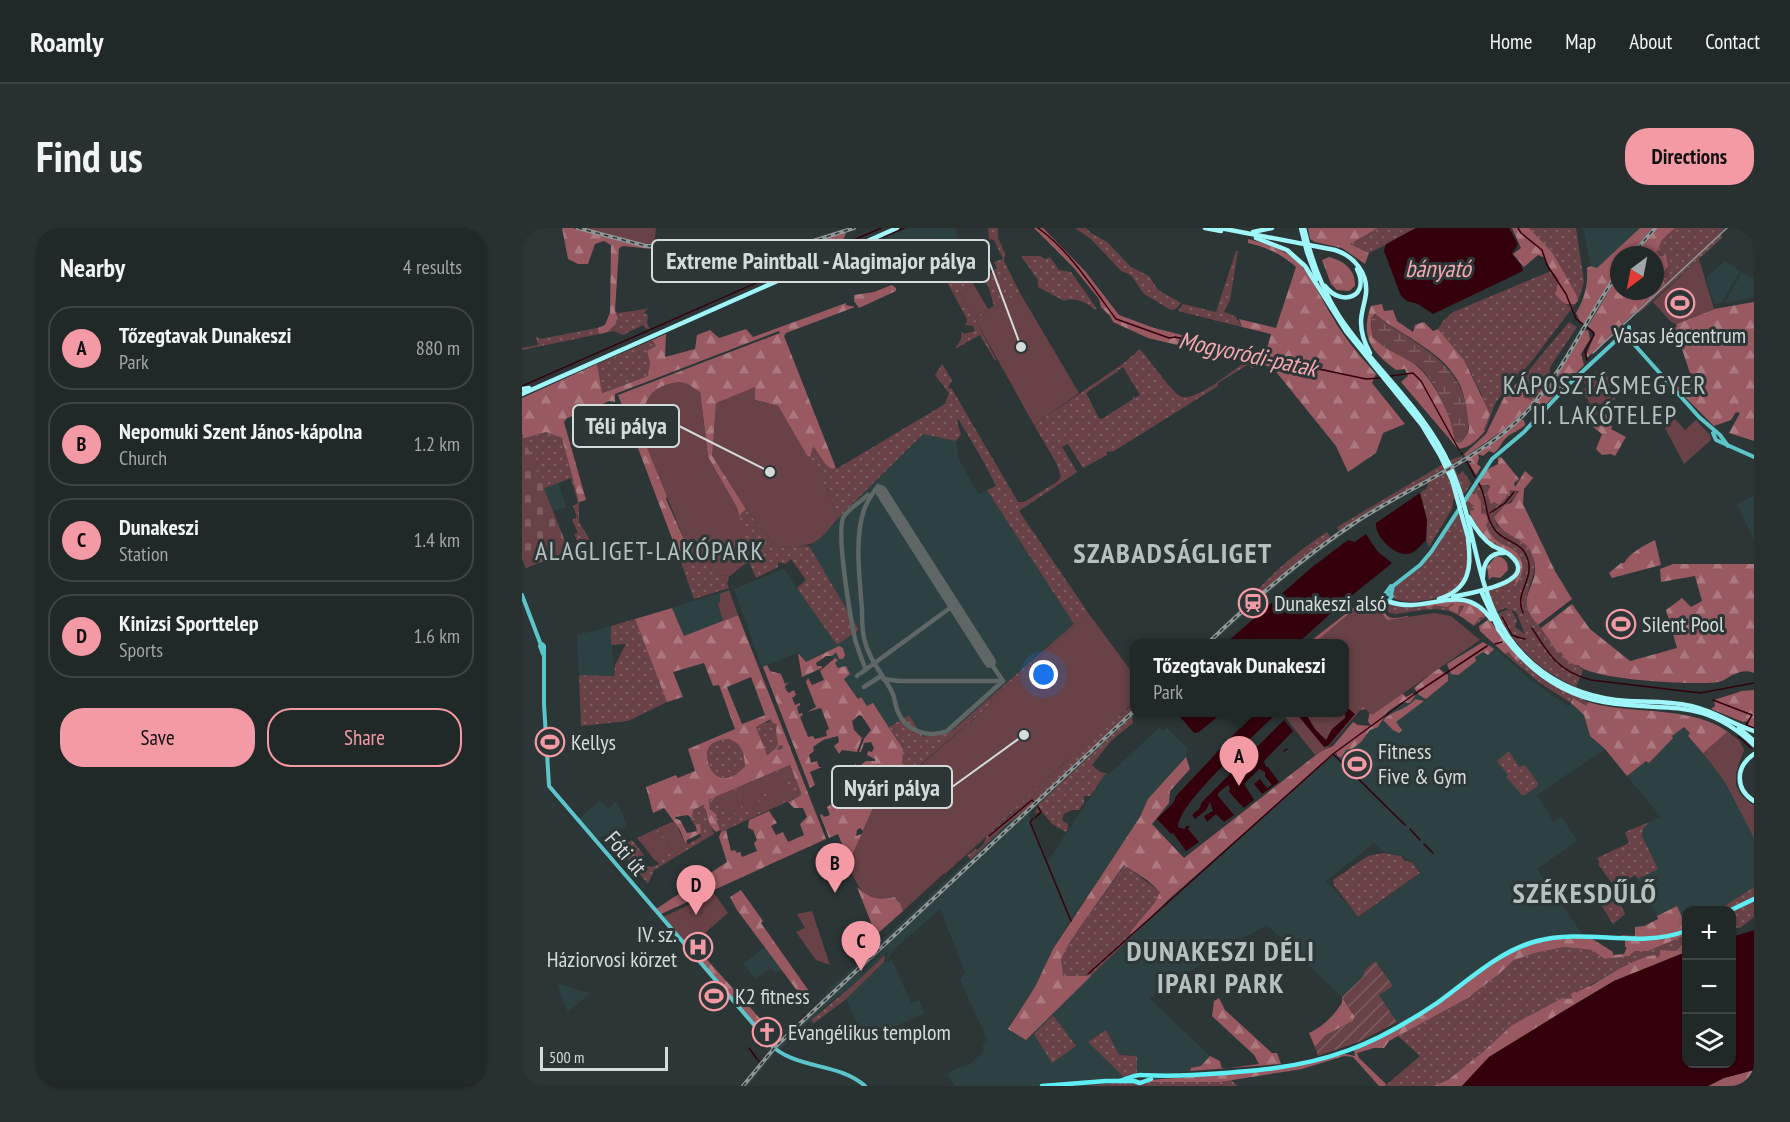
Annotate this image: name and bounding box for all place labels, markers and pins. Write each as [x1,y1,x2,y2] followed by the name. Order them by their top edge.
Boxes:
[652,240,989,282] callout: Extreme Paintball - Alagimajor pálya
[1664,287,1696,319] sports icon: Vasas Jégcentrum
[1613,321,1746,349] place label: Vasas Jégcentrum
[573,405,679,447] callout: Téli pálya
[1237,587,1269,619] station icon: Dunakeszi alsó
[1274,589,1387,617] place label: Dunakeszi alsó
[1605,608,1637,640] sports icon: Silent Pool
[1642,610,1725,638] place label: Silent Pool
[534,726,566,758] sports icon: Kellys
[571,728,616,756] place label: Kellys
[1220,736,1258,786] pin: A
[1378,737,1467,790] place label: Fitness Five & Gym
[1341,748,1373,780] sports icon: Fitness Five & Gym
[832,766,952,808] callout: Nyári pálya
[816,844,854,893] pin: B
[676,866,716,915] pin: D
[547,920,677,973] place label: IV. sz. Háziorvosi körzet
[842,922,880,971] pin: C
[682,931,714,963] hospital icon: IV. sz. Háziorvosi körzet
[698,980,730,1012] sports icon: K2 fitness
[735,982,810,1010] place label: K2 fitness
[751,1016,783,1048] church icon: Evangélikus templom
[788,1018,951,1046] place label: Evangélikus templom

